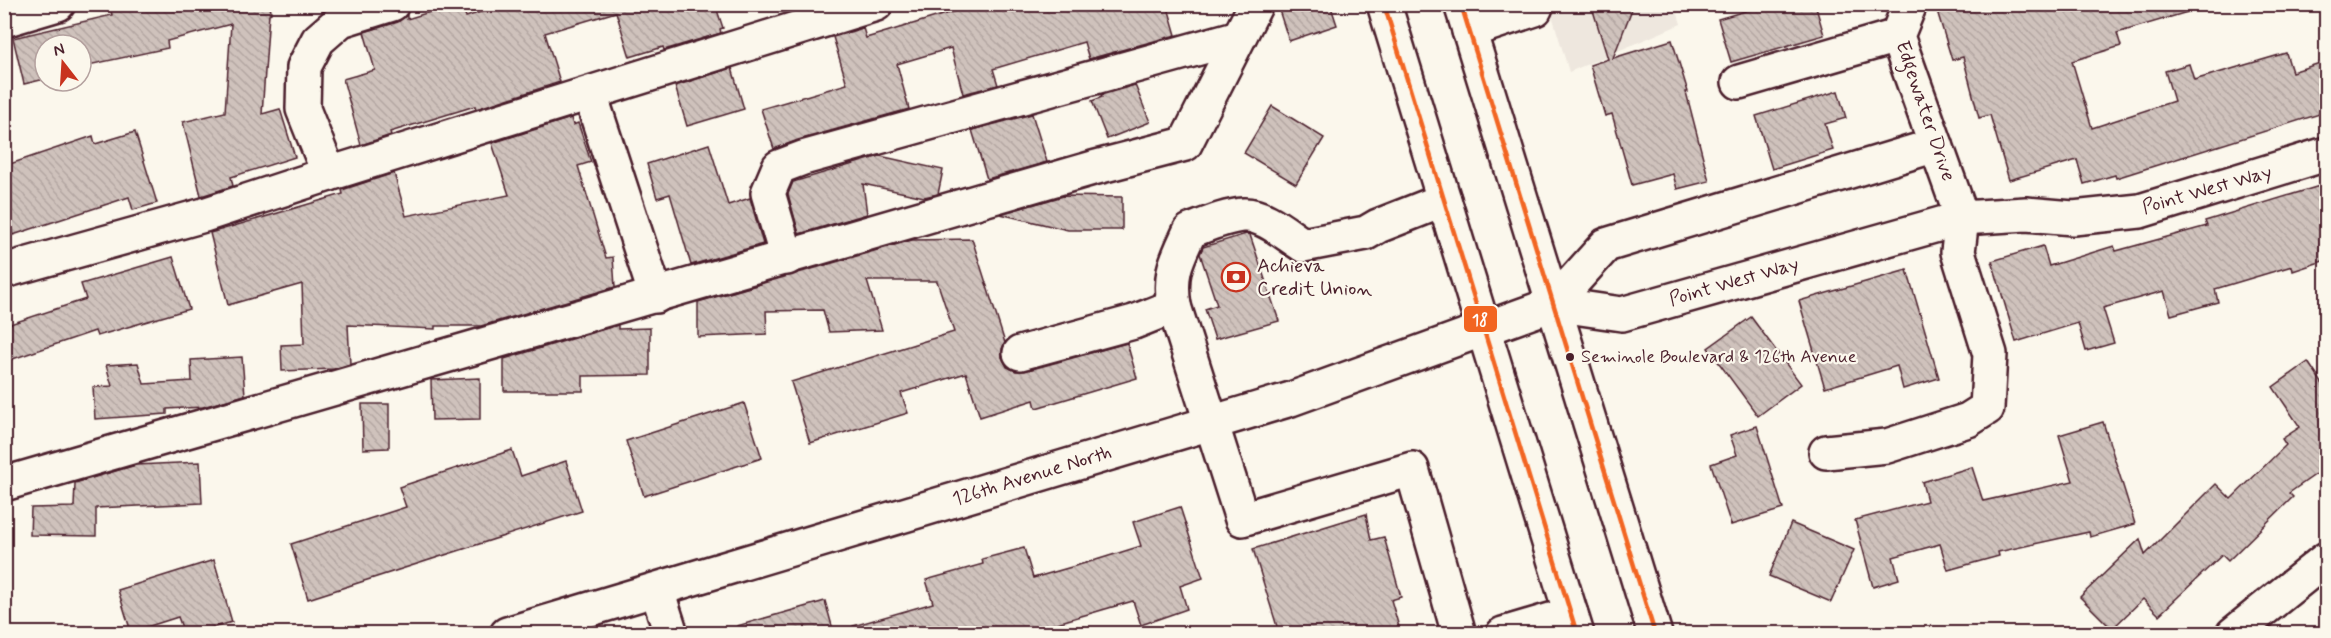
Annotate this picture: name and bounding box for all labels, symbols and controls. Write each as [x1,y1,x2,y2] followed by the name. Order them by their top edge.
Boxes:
[33,33,93,93] north arrow
[1886,37,1962,185] street label: Edgewater Drive
[51,38,67,62] text: N
[2139,159,2275,221] street label: Point West Way
[1666,251,1802,313] street label: Point West Way
[1257,253,1372,303] place label: Achieva Credit Union
[1220,261,1252,293] bank icon: Achieva Credit Union
[1463,305,1498,333] line badge: 18
[1472,310,1488,331] text: 18
[1581,345,1857,369] place label: Seminole Boulevard & 126th Avenue
[1564,351,1576,363] marker: Seminole Boulevard & 126th Avenue
[949,439,1115,513] street label: 126th Avenue North

